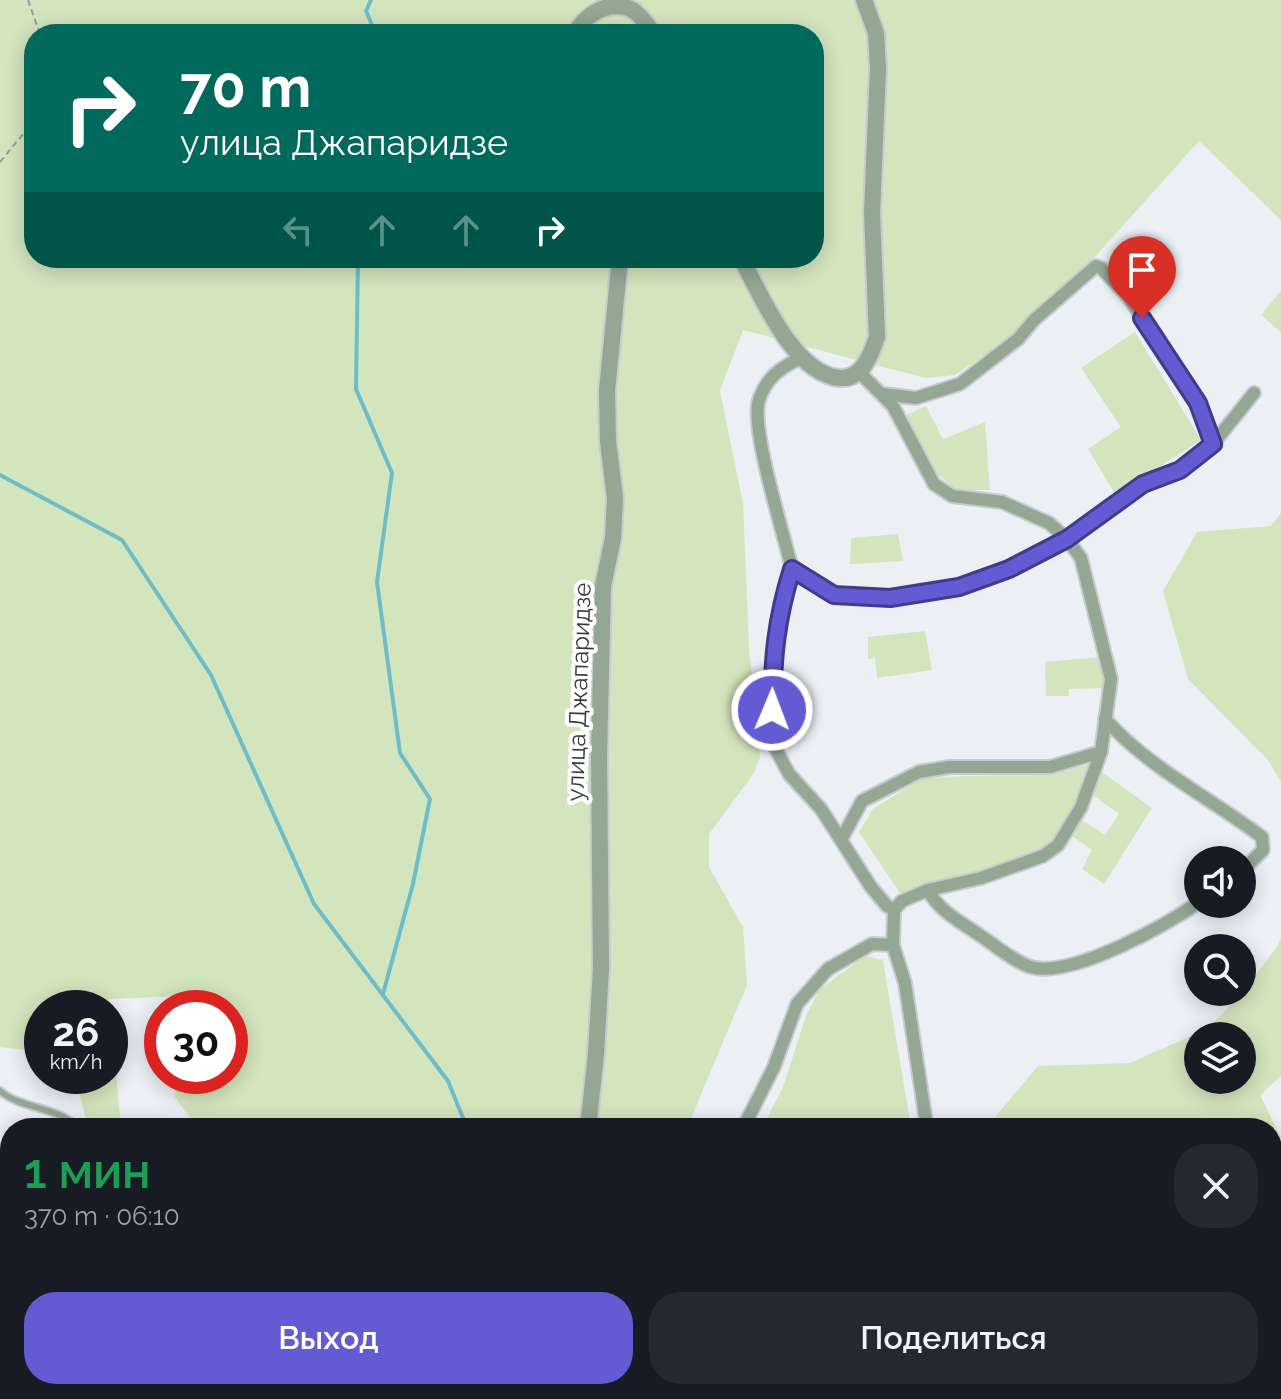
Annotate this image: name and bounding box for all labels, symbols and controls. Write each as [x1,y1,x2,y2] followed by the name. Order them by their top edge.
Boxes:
[180,54,311,120] text: 70 m
[48,56,152,160] icon: right
[180,121,508,163] text: улица Джапаридзе
[276,208,320,252] icon: left
[360,208,404,252] icon: ahead
[444,208,488,252] icon: ahead
[528,208,572,252] icon: right
[1108,236,1176,318] pin
[1120,248,1164,292] icon: arrive
[560,582,597,802] street label: улица Джапаридзе
[730,668,814,752] position arrow
[1184,846,1256,1094] map controls
[1184,846,1256,918] button: sound
[1184,934,1256,1006] button: search
[144,990,248,1094] speed limit sign: 30
[53,1008,99,1055] text: 26
[1184,1022,1256,1094] button: layers
[50,1050,102,1074] text: km/h
[24,1143,151,1199] text: 1 мин
[1174,1144,1258,1228] button: close
[24,1201,180,1231] text: 370 m · 06:10
[24,1292,633,1384] button: Выход
[649,1292,1258,1384] button: Поделиться

